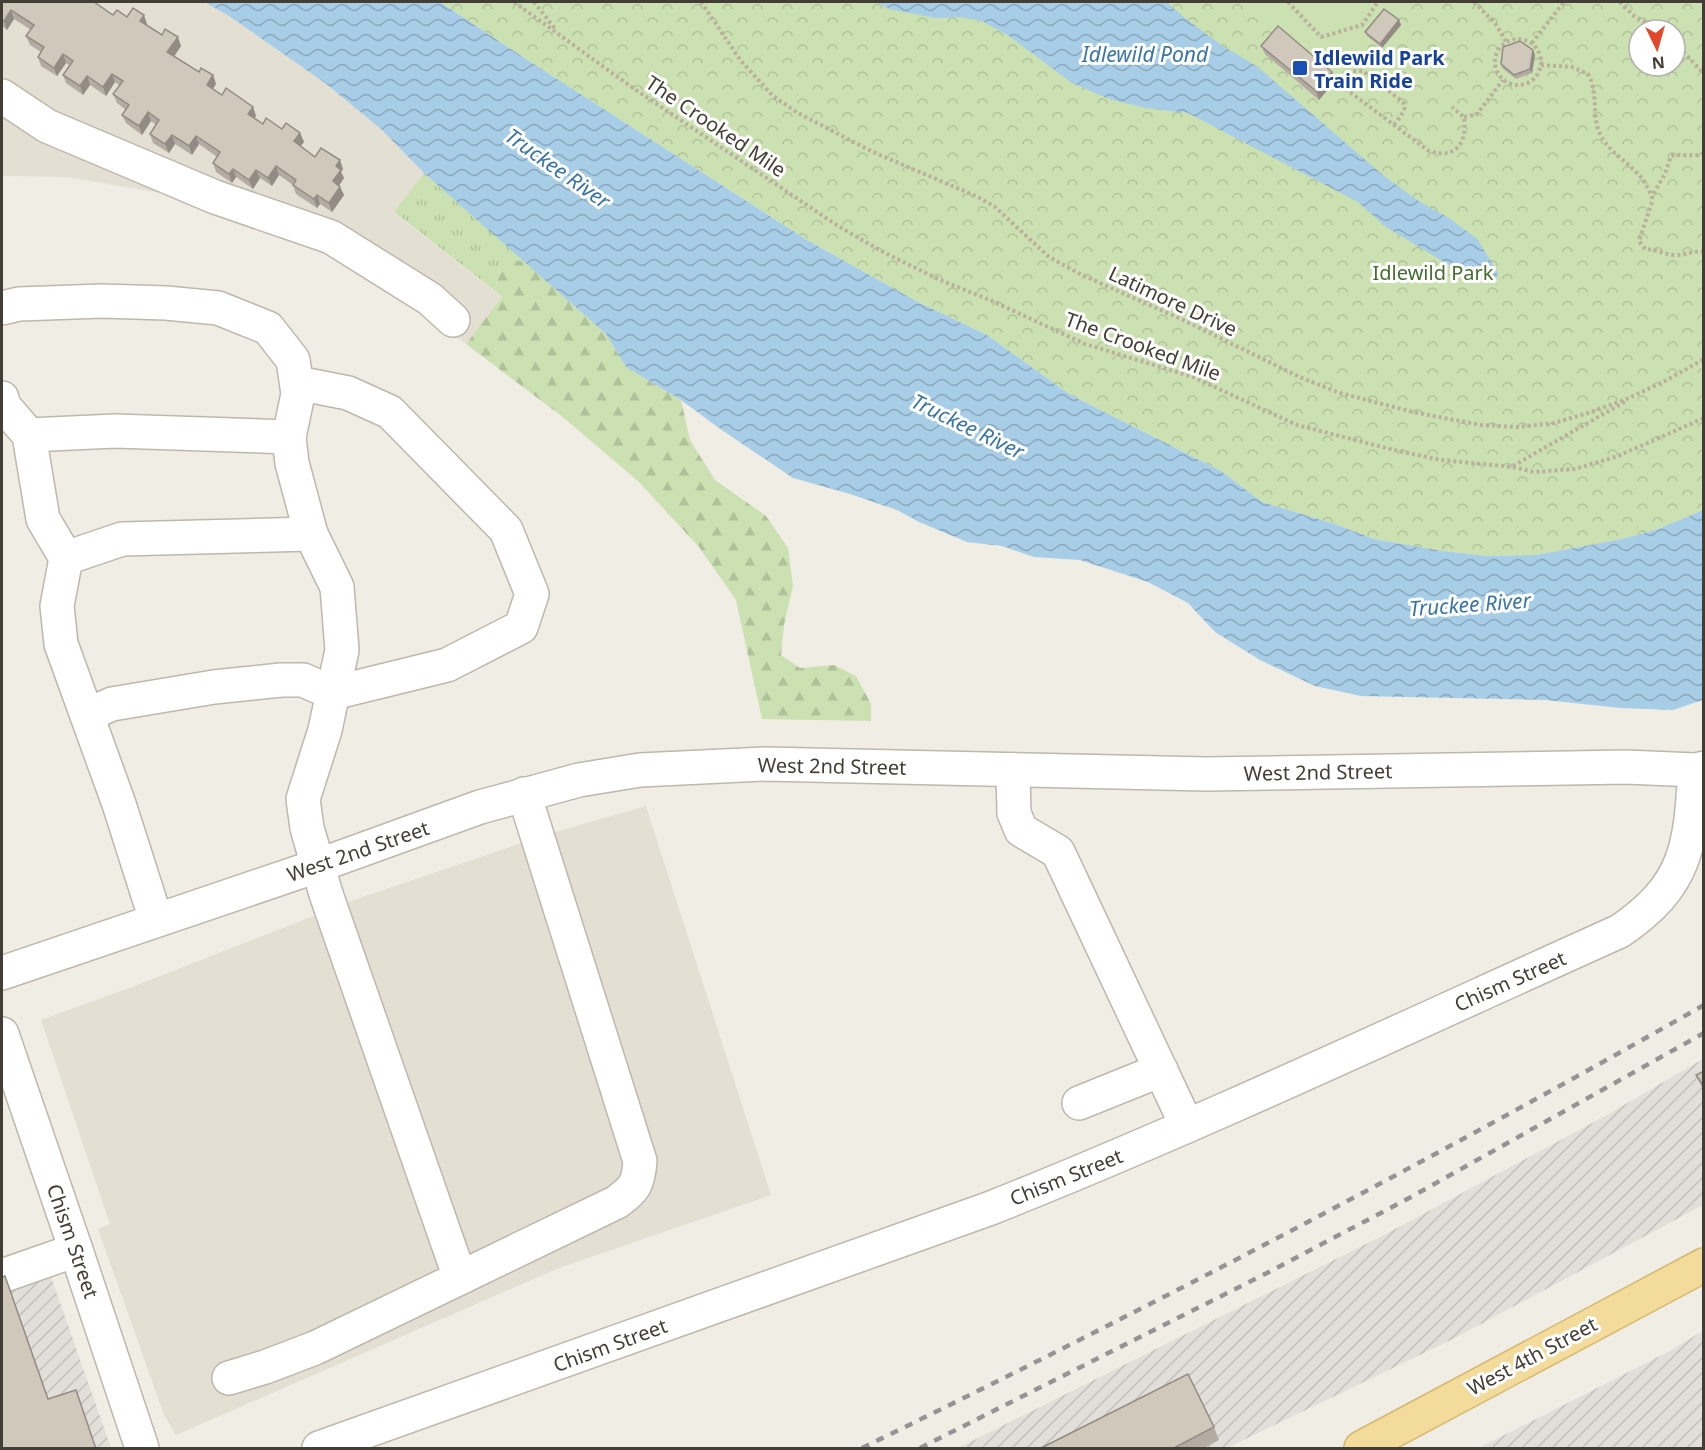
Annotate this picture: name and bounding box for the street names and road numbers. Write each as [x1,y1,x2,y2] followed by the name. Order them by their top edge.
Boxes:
[641,69,791,183] street label: The Crooked Mile
[1104,259,1242,343] street label: Latimore Drive
[1061,305,1225,387] street label: The Crooked Mile
[757,751,907,781] street label: West 2nd Street
[1243,757,1393,787] street label: West 2nd Street
[283,814,433,888] street label: West 2nd Street
[1450,944,1570,1018] street label: Chism Street
[1006,1142,1126,1212] street label: Chism Street
[41,1180,105,1302] street label: Chism Street
[1462,1310,1602,1402] street label: West 4th Street
[549,1312,671,1378] street label: Chism Street

